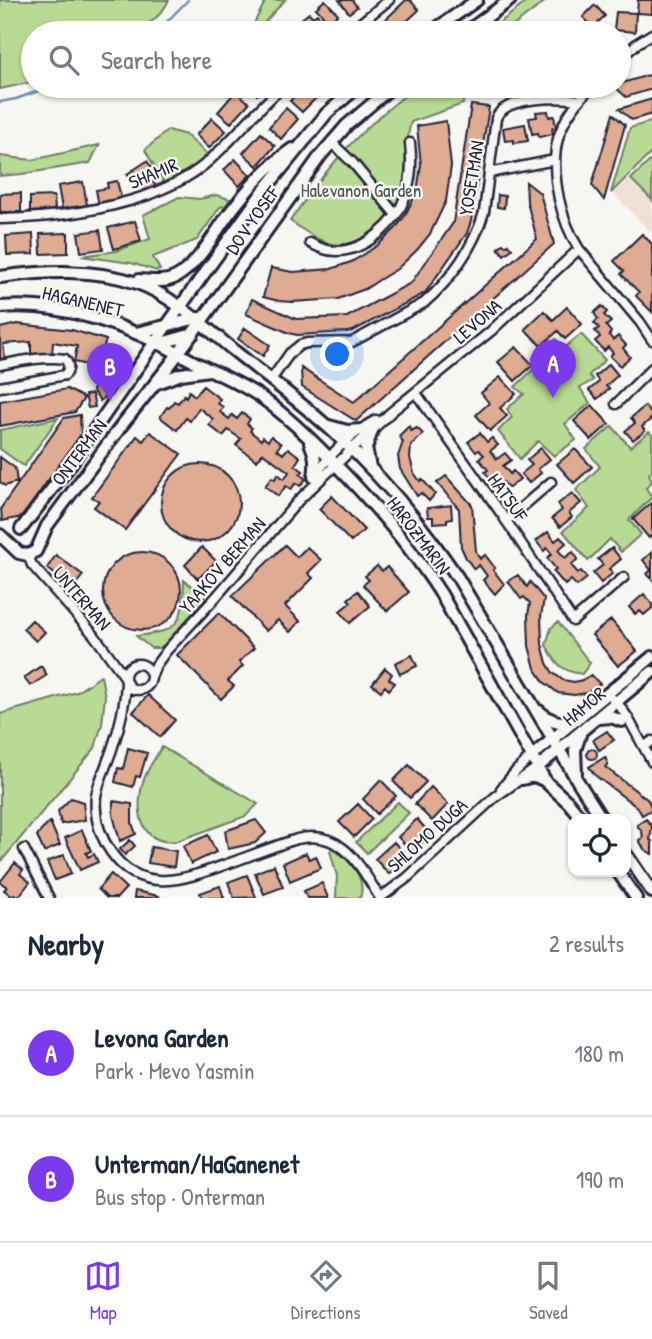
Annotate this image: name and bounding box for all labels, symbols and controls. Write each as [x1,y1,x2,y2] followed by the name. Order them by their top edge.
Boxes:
[21,21,631,98] search box
[45,41,83,79] icon: search
[101,42,212,77] text: Search here
[452,139,490,217] street label: YOSETMAN
[124,151,182,195] street label: SHAMIR
[301,177,421,203] park label: Halevanon Garden
[219,180,285,259] street label: DOV YOSEF
[40,279,127,323] street label: HAGANENET
[447,293,507,349] street label: LEVONA
[320,337,354,371] your location
[530,340,576,398] pin: A
[87,343,133,401] pin: B
[45,413,113,491] street label: ONTERMAN
[482,468,534,527] street label: HATSUF
[381,491,457,579] street label: HAROZMARIN
[173,511,271,619] street label: YAAKOV BERMAN
[47,560,117,636] street label: UNTERMAN
[557,680,611,732] street label: HAMOR
[381,792,473,878] street label: SHLOMO DUGA
[568,814,631,877] map controls
[568,814,631,877] button: locate
[28,924,104,964] text: Nearby
[549,928,624,959] text: 2 results
[95,1020,229,1055] text: Levona Garden
[45,1038,57,1069] text: A
[574,1038,624,1069] text: 180 m
[95,1055,254,1086] text: Park · Mevo Yasmin
[95,1146,299,1181] text: Unterman/HaGanenet
[45,1164,57,1195] text: B
[576,1164,624,1195] text: 190 m
[95,1181,265,1212] text: Bus stop · Onterman
[84,1257,122,1325] tab: Map
[291,1257,361,1325] tab: Directions
[529,1257,568,1325] tab: Saved

